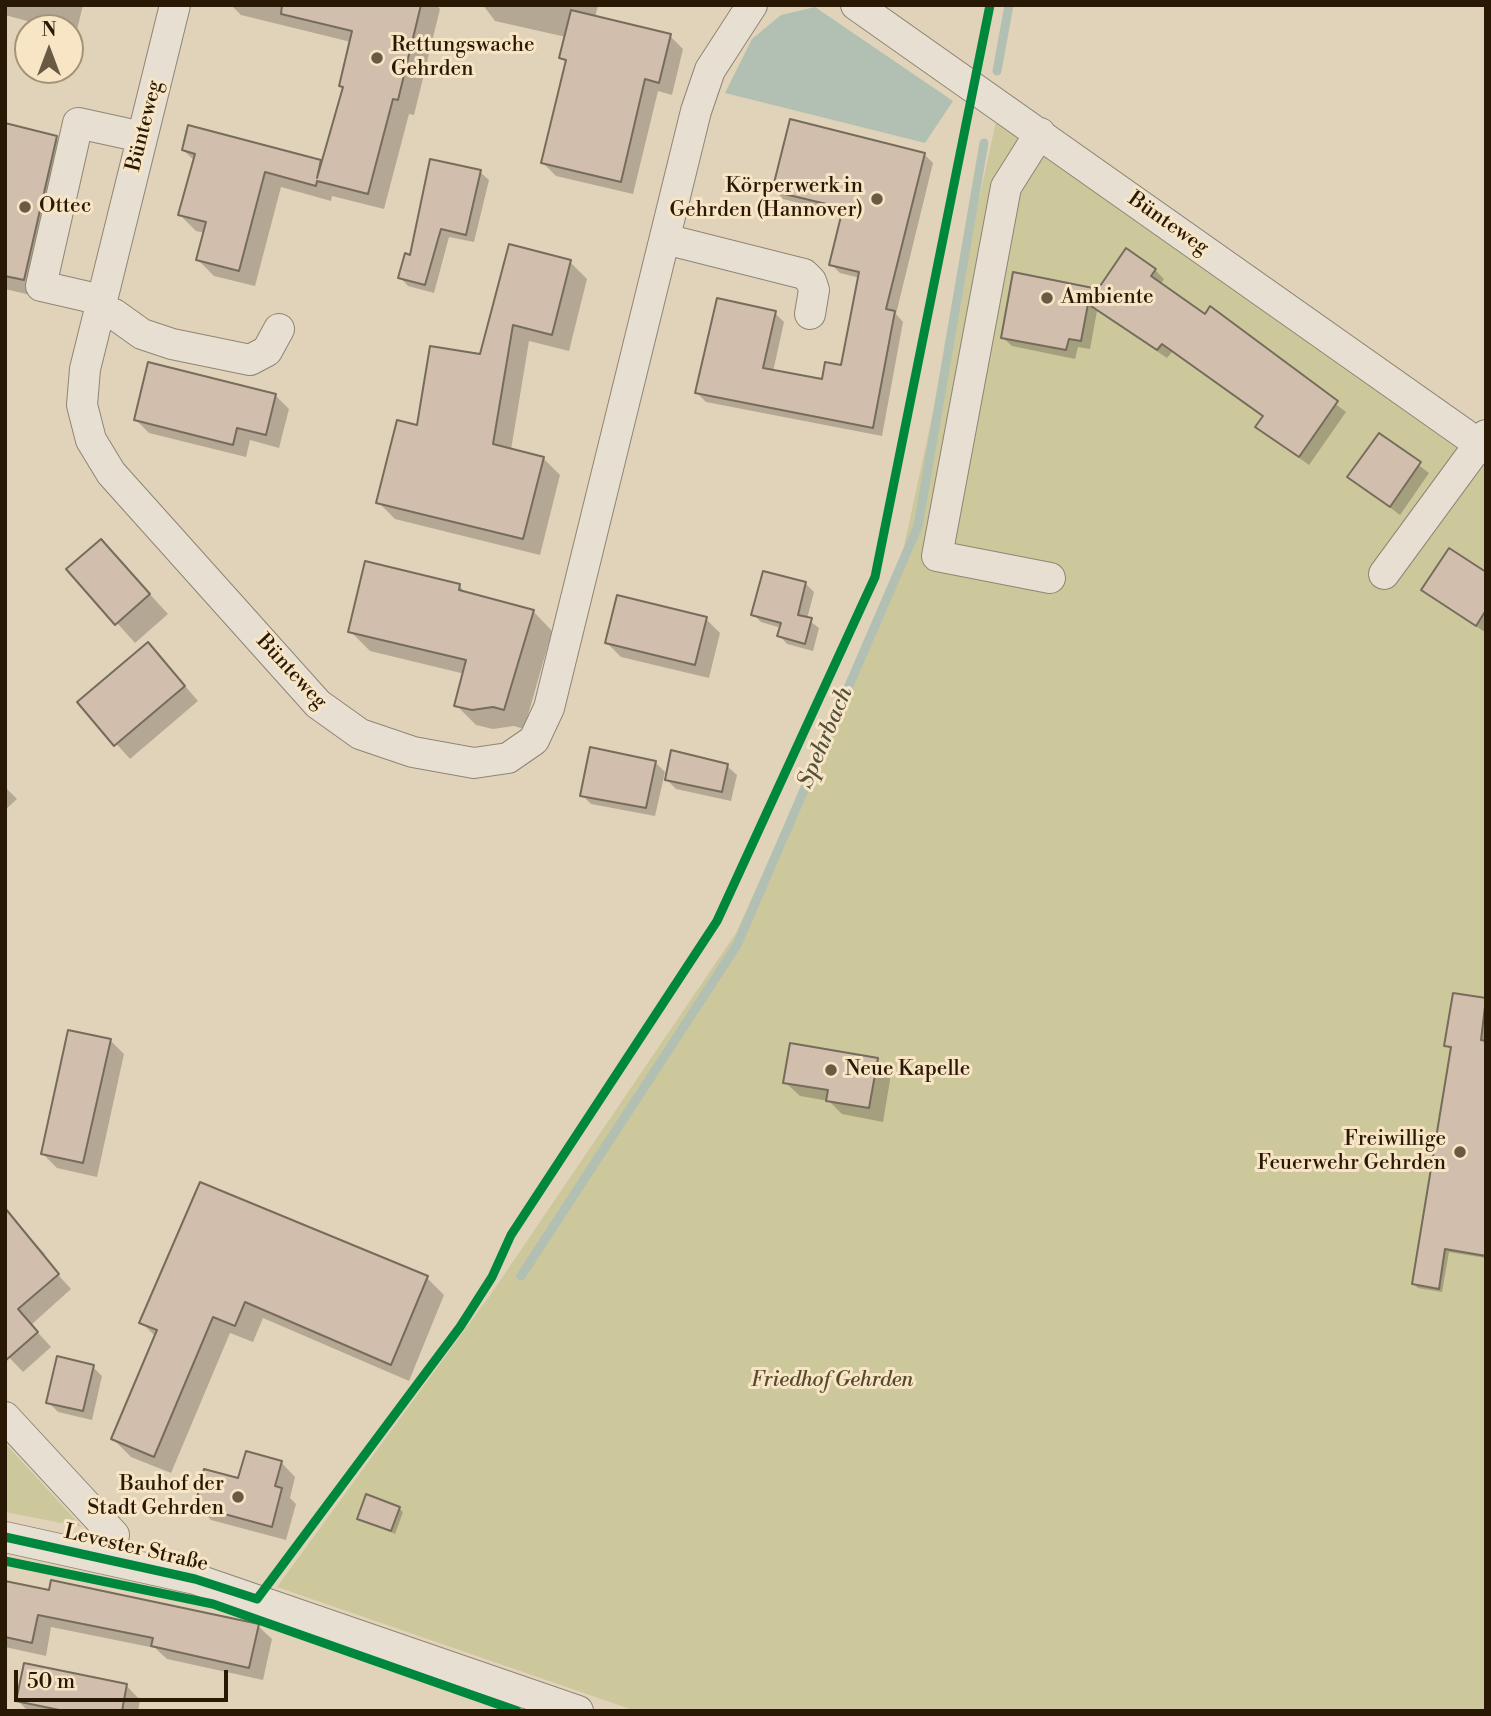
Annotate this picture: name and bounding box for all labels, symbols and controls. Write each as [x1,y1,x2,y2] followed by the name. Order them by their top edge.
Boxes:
[14,14,84,84] north arrow
[41,18,57,42] text: N
[391,33,535,83] place label: Rettungswache Gehrden
[369,50,385,66] marker: Rettungswache Gehrden
[122,78,168,174] street label: Bünteweg
[669,174,863,224] place label: Körperwerk in Gehrden (Hannover)
[1123,187,1213,261] street label: Bünteweg
[869,191,885,207] marker: Körperwerk in Gehrden (Hannover)
[39,194,91,220] place label: Ottec
[17,199,33,215] marker: Ottec
[1061,285,1154,311] place label: Ambiente
[1039,290,1055,306] marker: Ambiente
[250,629,332,715] street label: Bünteweg
[792,683,860,793] water label: Spehrbach
[845,1057,970,1083] place label: Neue Kapelle
[823,1062,839,1078] marker: Neue Kapelle
[1257,1127,1446,1177] place label: Freiwillige Feuerwehr Gehrden
[1452,1144,1468,1160] marker: Freiwillige Feuerwehr Gehrden
[751,1368,913,1394] park label: Friedhof Gehrden
[87,1472,224,1522] place label: Bauhof der Stadt Gehrden
[230,1489,246,1505] marker: Bauhof der Stadt Gehrden
[61,1520,211,1578] street label: Levester Straße
[18,1656,231,1700] scale bar
[27,1669,75,1695] text: 50 m

